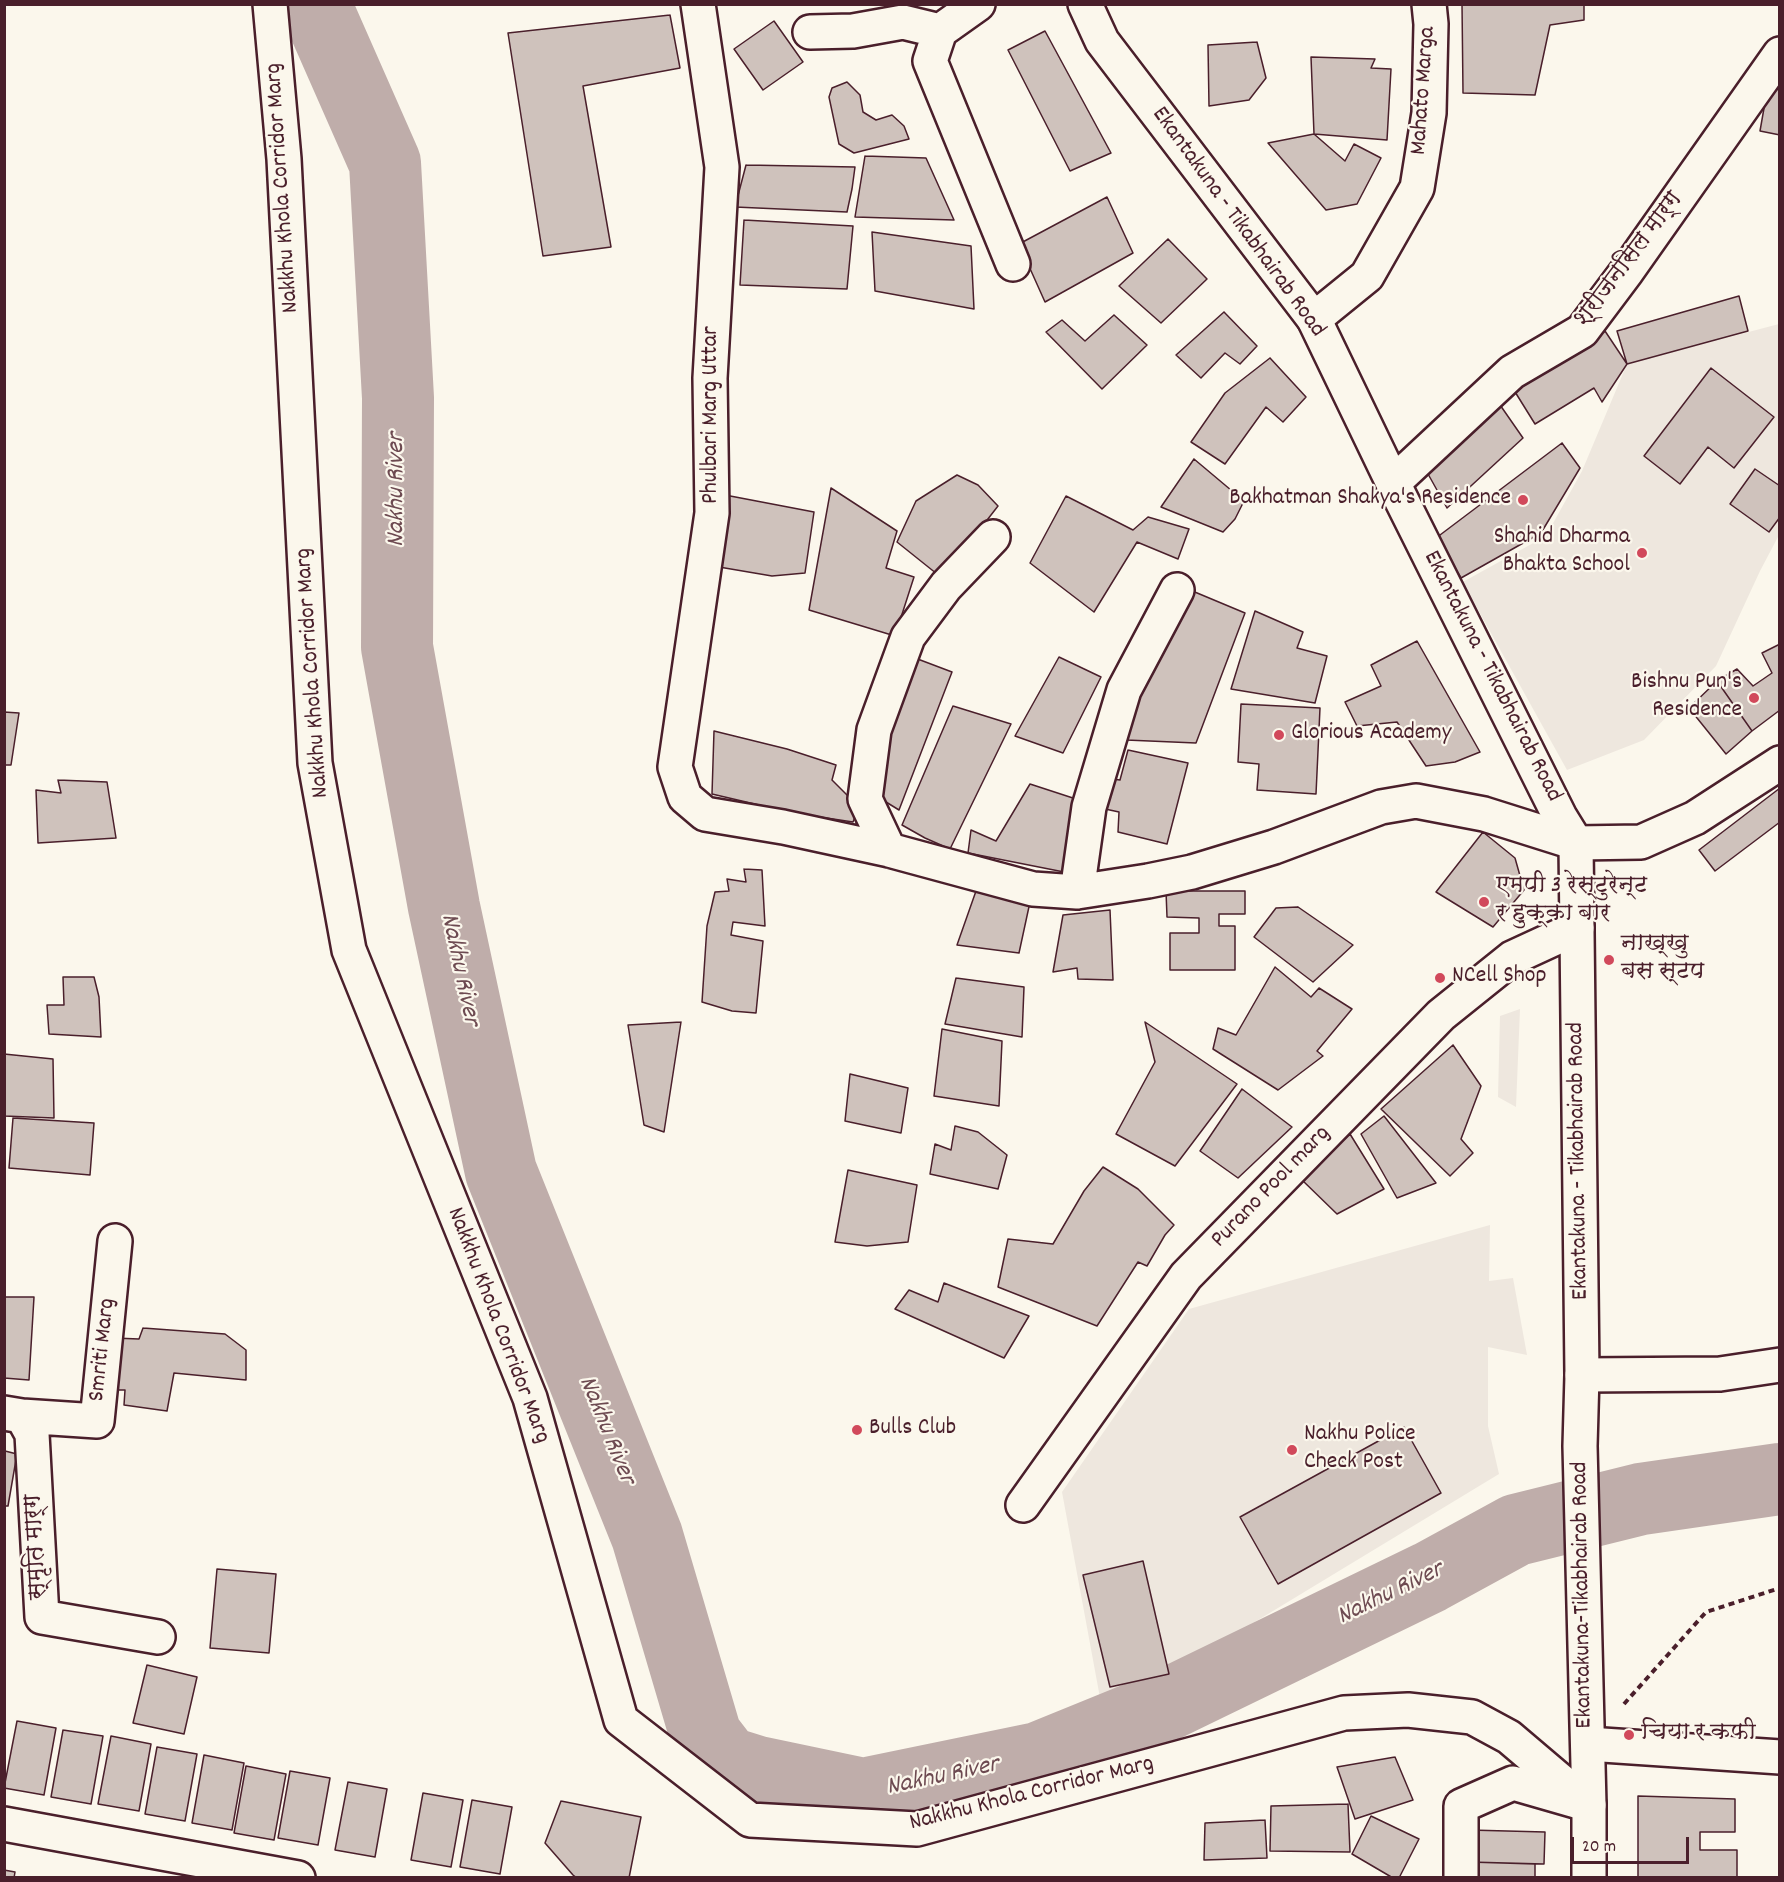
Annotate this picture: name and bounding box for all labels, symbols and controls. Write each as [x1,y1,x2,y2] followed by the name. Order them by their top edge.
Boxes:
[1406,26,1444,156] street label: Mahato Marga
[261,62,307,314] street label: Nakkhu Khola Corridor Marg
[1144,102,1330,344] street label: Ekantakuna - Tikabhairab Road
[1570,188,1690,334] street label: श्रीजनसिल मार्ग
[699,326,727,504] street label: Phulbari Marg Uttar
[382,433,414,547] water label: Nakhu River
[1229,486,1511,514] place label: Bakhatman Shakya's Residence
[1516,493,1530,507] marker: Bakhatman Shakya's Residence
[1494,525,1630,581] place label: Shahid Dharma Bhakta School
[1635,546,1649,560] marker: Shahid Dharma Bhakta School
[291,547,337,799] street label: Nakkhu Khola Corridor Marg
[1415,547,1567,807] street label: Ekantakuna - Tikabhairab Road
[1631,670,1742,726] place label: Bishnu Pun's Residence
[1747,691,1761,705] marker: Bishnu Pun's Residence
[1291,721,1451,749] place label: Glorious Academy
[1272,728,1286,742] marker: Glorious Academy
[1496,874,1647,930] place label: एमपी 3 रेस्टुरेन्ट र हुक्का बार
[1477,895,1491,909] marker: एमपी 3 रेस्टुरेन्ट र हुक्का बार
[431,911,485,1029] water label: Nakhu River
[1621,932,1704,988] place label: नाख्खु बस स्टप
[1602,953,1616,967] marker: नाख्खु बस स्टप
[1452,964,1547,992] place label: NCell Shop
[1433,971,1447,985] marker: NCell Shop
[1563,1022,1597,1300] street label: Ekantakuna - Tikabhairab Road
[1206,1121,1338,1255] street label: Purano Pool marg
[439,1204,555,1448] street label: Nakkhu Khola Corridor Marg
[84,1297,124,1403] street label: Smriti Marg
[569,1372,641,1490] water label: Nakhu River
[869,1416,956,1444] place label: Bulls Club
[1304,1422,1416,1478] place label: Nakhu Police Check Post
[850,1423,864,1437] marker: Bulls Club
[1285,1443,1299,1457] marker: Nakhu Police Check Post
[1567,1461,1601,1729] street label: Ekantakuna-Tikabhairab Road
[21,1494,55,1600] street label: स्मृति मार्ग
[1333,1556,1449,1634] water label: Nakhu River
[1641,1721,1756,1749] place label: चिया र कफी
[1622,1728,1636,1742] marker: चिया र कफी
[884,1751,1002,1805] water label: Nakhu River
[907,1751,1157,1839] street label: Nakkhu Khola Corridor Marg
[1574,1825,1692,1863] scale bar
[1582,1835,1616,1860] text: 20 m

